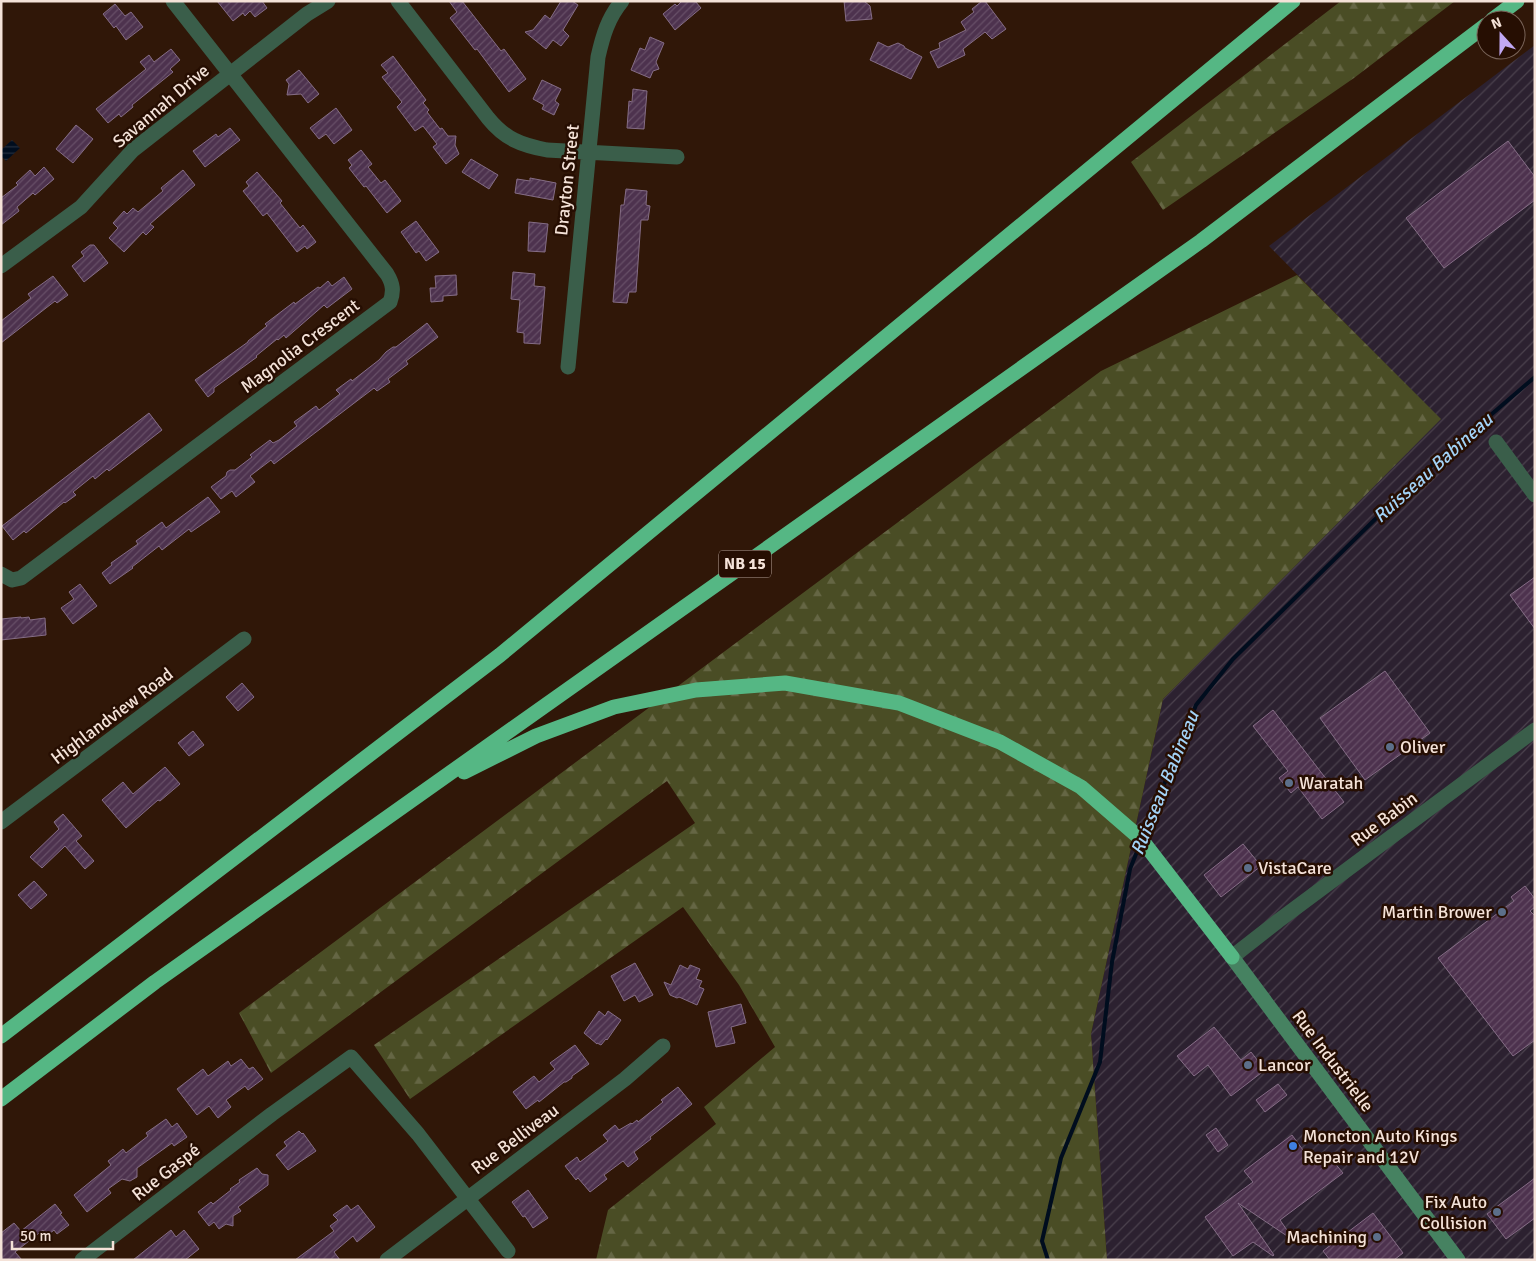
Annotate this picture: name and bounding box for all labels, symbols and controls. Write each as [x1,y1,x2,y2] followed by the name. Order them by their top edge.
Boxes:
[1476,10,1526,60] north arrow
[1489,14,1504,33] text: N
[108,59,214,153] street label: Savannah Drive
[550,123,584,237] street label: Drayton Street
[236,294,364,398] street label: Magnolia Crescent
[1368,407,1499,528] water label: Ruisseau Babineau
[719,550,771,578] road number: NB 15
[47,663,177,769] street label: Highlandview Road
[1125,706,1205,858] water label: Ruisseau Babineau
[1400,736,1446,758] place label: Oliver
[1384,741,1396,753] marker: Oliver
[1299,772,1363,794] place label: Waratah
[1283,777,1295,789] marker: Waratah
[1346,787,1422,851] street label: Rue Babin
[1258,857,1332,879] place label: VistaCare
[1242,862,1254,874] marker: VistaCare
[1382,901,1492,923] place label: Martin Brower
[1496,906,1508,918] marker: Martin Brower
[1288,1006,1378,1116] street label: Rue Industrielle
[1258,1054,1311,1076] place label: Lancor
[1242,1059,1254,1071] marker: Lancor
[467,1099,563,1179] street label: Rue Belliveau
[1303,1125,1458,1168] place label: Moncton Auto Kings Repair and 12V
[128,1139,204,1205] street label: Rue Gaspé
[1287,1140,1299,1152] marker: Moncton Auto Kings Repair and 12V
[1420,1191,1487,1234] place label: Fix Auto Collision
[1491,1206,1503,1218] marker: Fix Auto Collision
[12,1218,114,1250] scale bar
[1286,1226,1367,1248] place label: Machining
[20,1227,51,1245] text: 50 m
[1371,1231,1383,1243] marker: Machining

